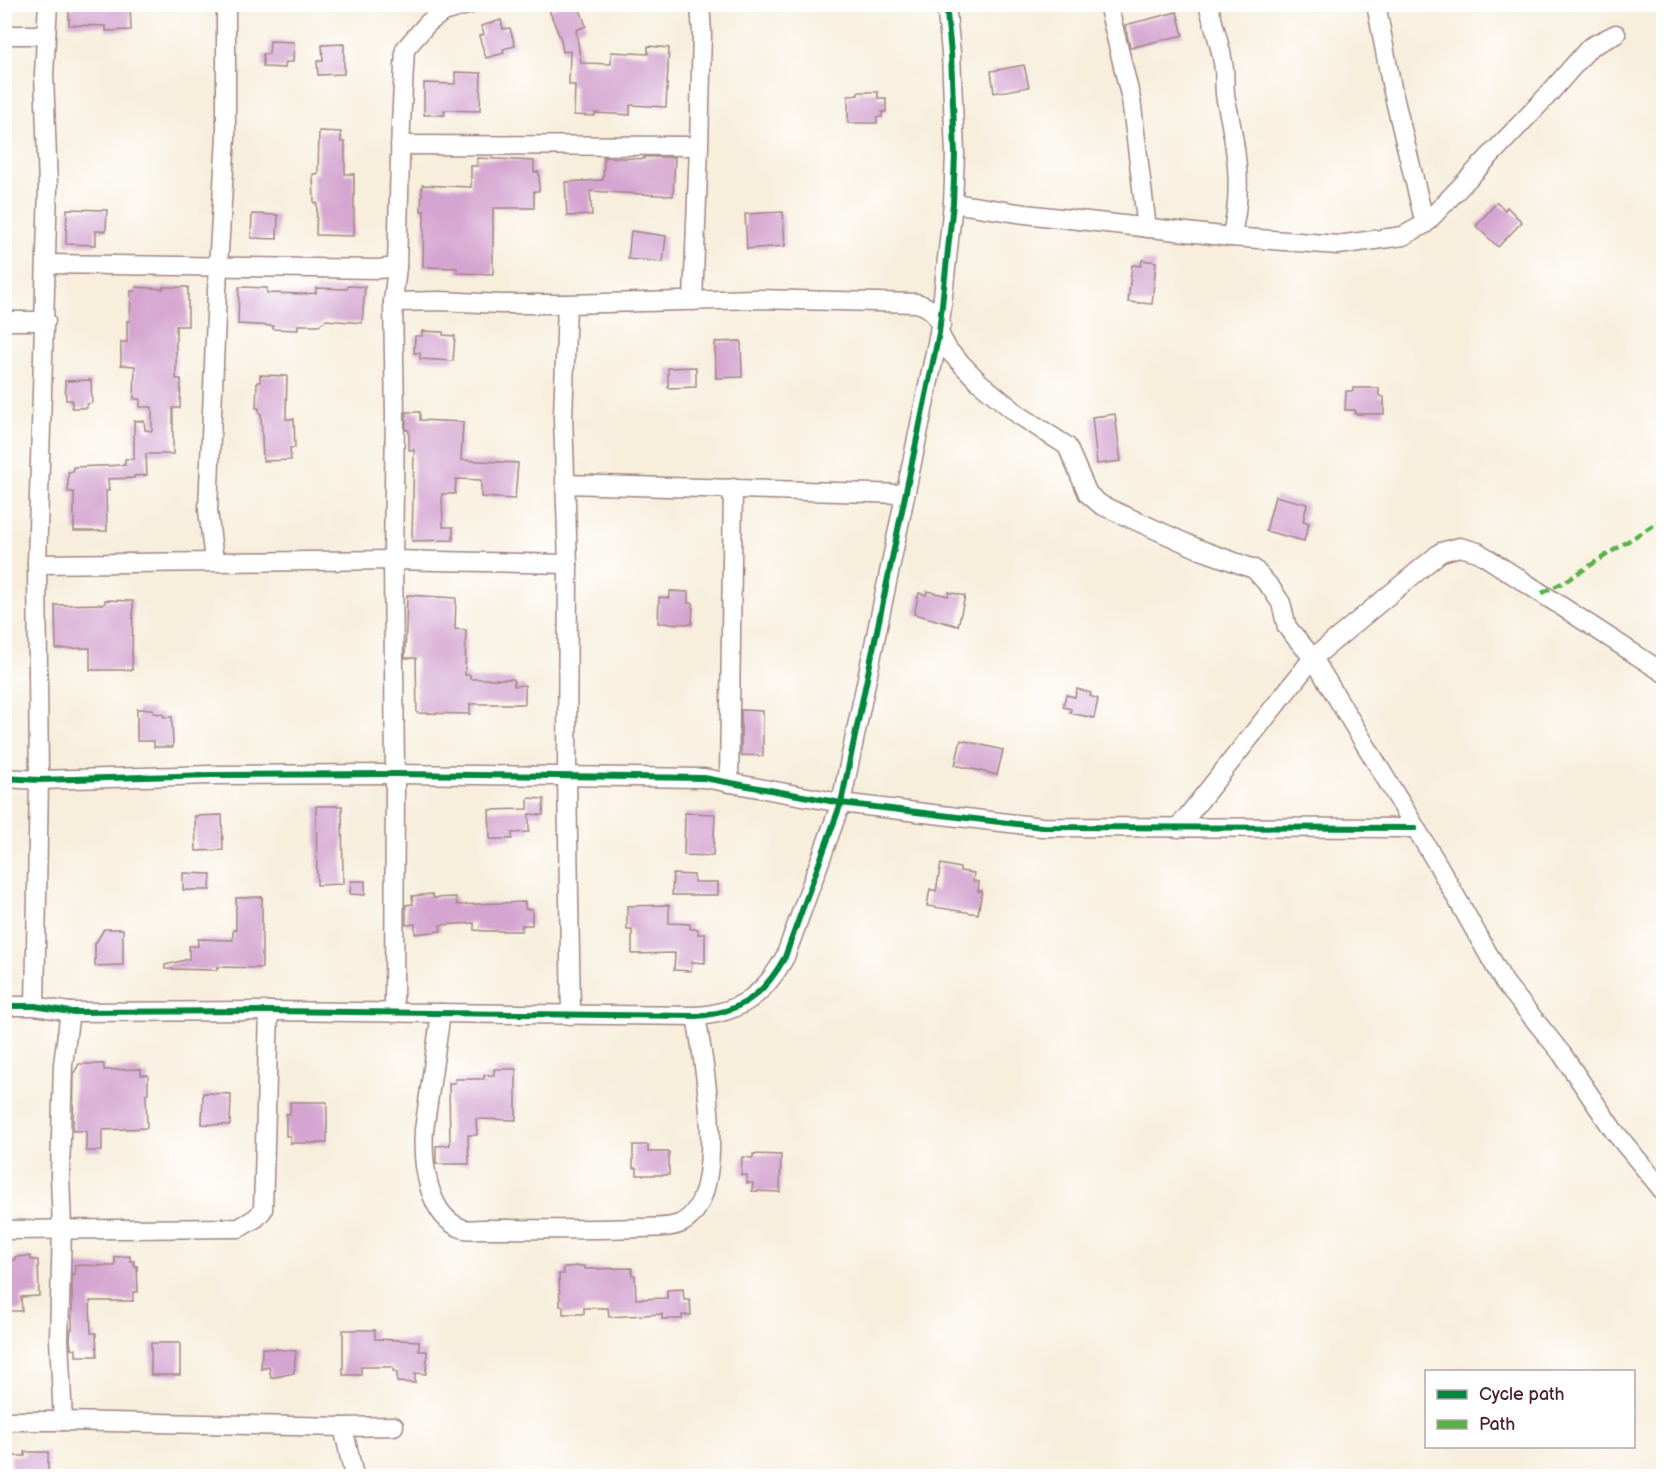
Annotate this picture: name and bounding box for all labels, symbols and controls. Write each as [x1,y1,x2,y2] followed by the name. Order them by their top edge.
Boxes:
[1425,1370,1635,1448] legend
[1479,1384,1565,1405] text: Cycle path
[1479,1414,1515,1435] text: Path

